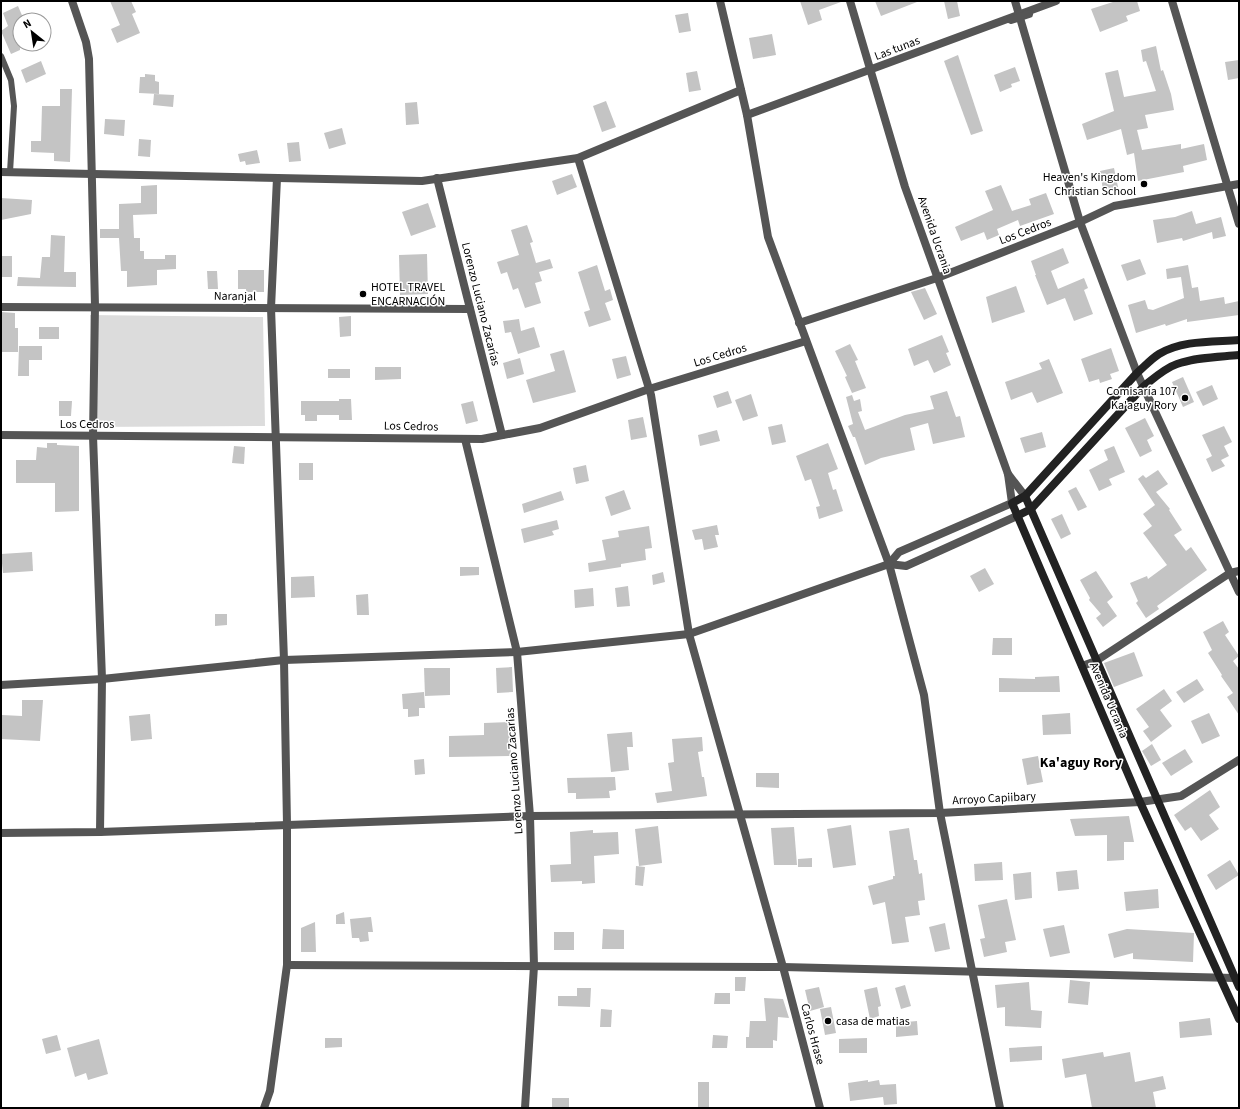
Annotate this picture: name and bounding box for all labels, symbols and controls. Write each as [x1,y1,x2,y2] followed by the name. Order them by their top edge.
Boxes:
[12,12,52,52] north arrow
[20,15,34,32] text: N
[872,32,922,65] street label: Las tunas
[1043,169,1136,200] place label: Heaven's Kingdom Christian School
[1139,179,1149,189] marker: Heaven's Kingdom Christian School
[913,194,956,276] street label: Avenida Ucrania
[997,214,1054,249] street label: Los Cedros
[457,241,504,368] street label: Lorenzo Luciano Zacarías
[371,279,446,310] place label: HOTEL TRAVEL ENCARNACIÓN
[214,288,256,305] street label: Naranjal
[358,289,368,299] marker: HOTEL TRAVEL ENCARNACIÓN
[692,339,749,372] street label: Los Cedros
[1106,383,1177,414] place label: Comisaría 107 Ka'aguy Rory
[1180,393,1190,403] marker: Comisaría 107 Ka'aguy Rory
[60,416,114,433] street label: Los Cedros
[384,418,438,435] street label: Los Cedros
[1085,659,1132,741] street label: Avenida Ucrania
[502,707,527,835] street label: Lorenzo Luciano Zacarias
[1040,753,1123,773] district label: Ka'aguy Rory
[952,788,1037,809] street label: Arroyo Capiibary
[796,1002,829,1067] street label: Carlos Hrase
[836,1013,910,1030] place label: casa de matias
[823,1016,833,1026] marker: casa de matias

